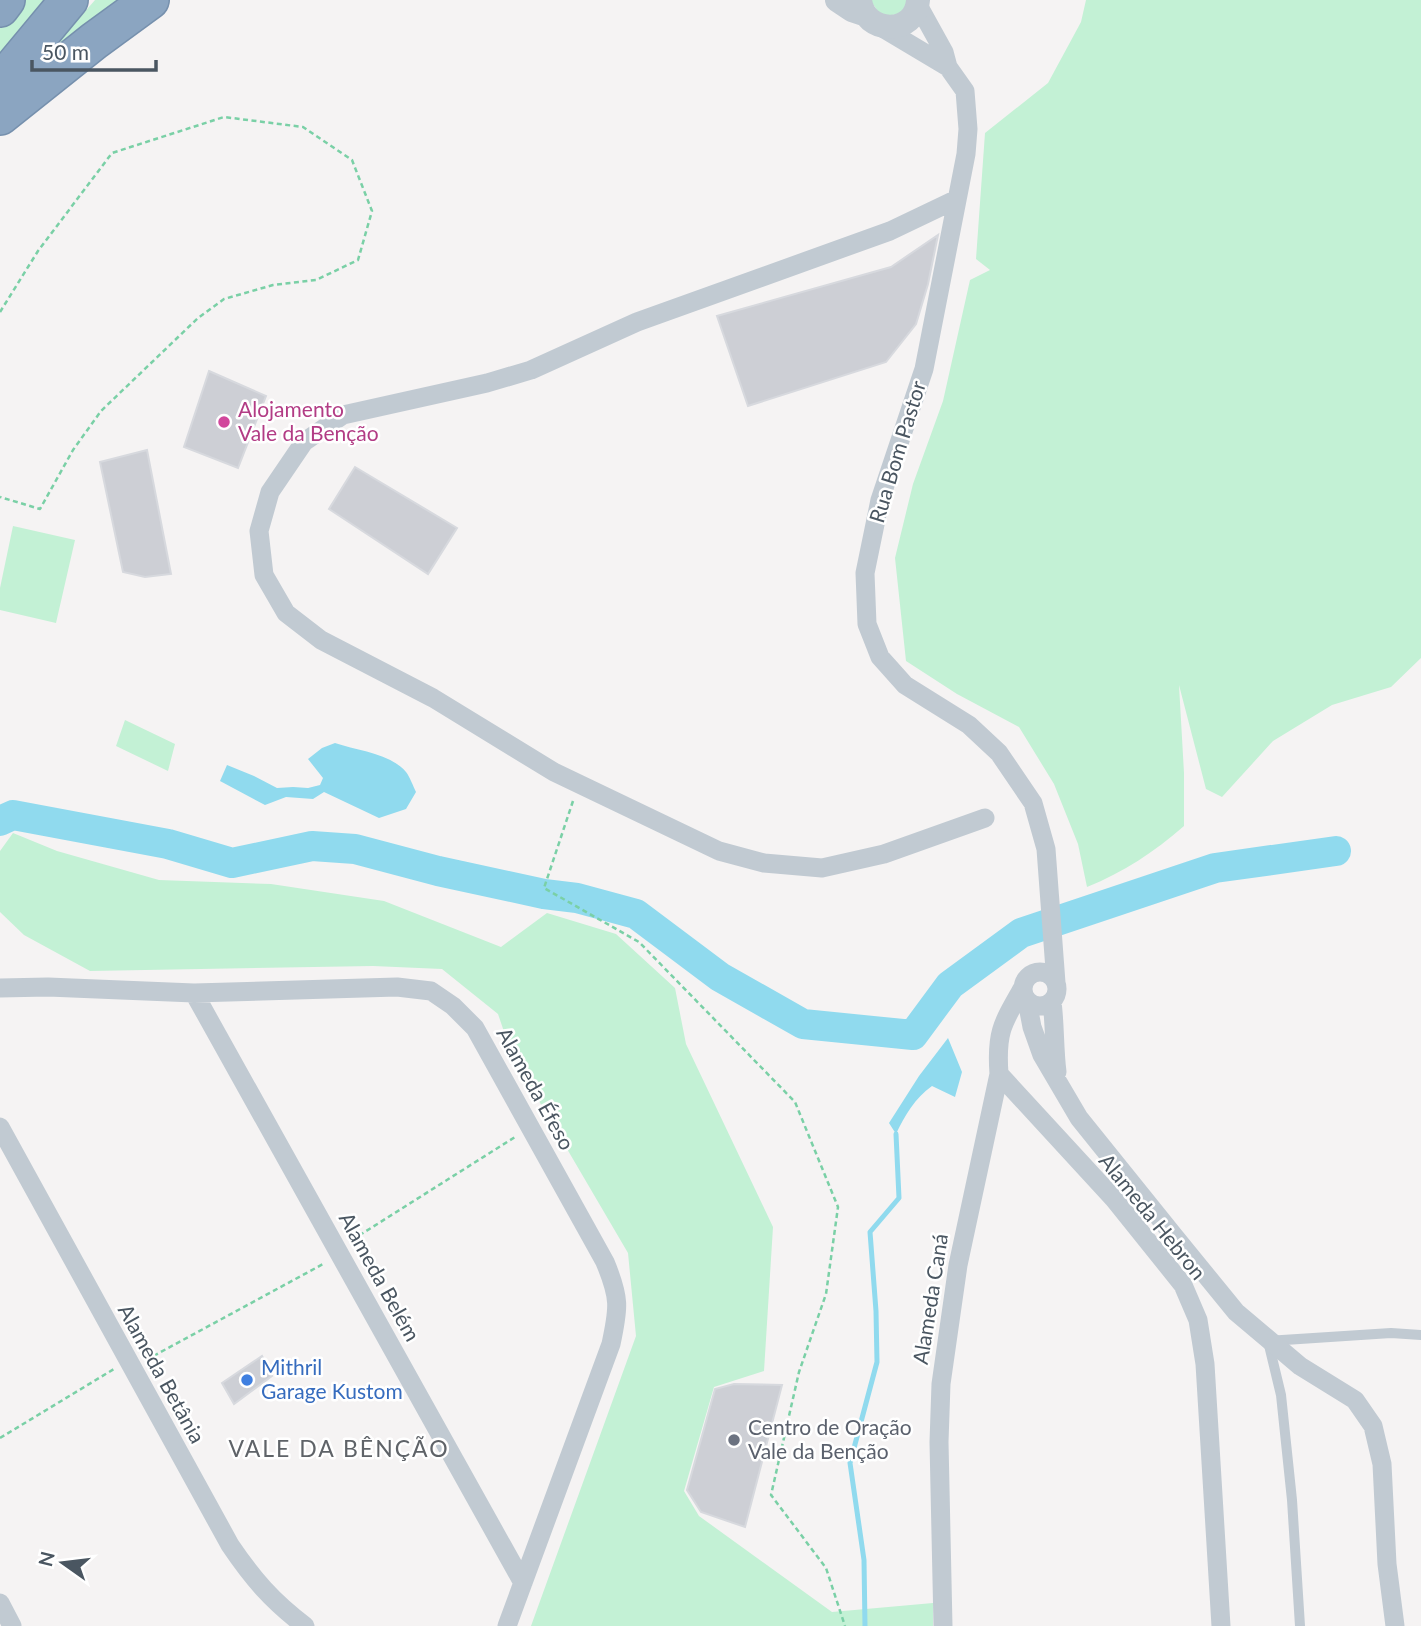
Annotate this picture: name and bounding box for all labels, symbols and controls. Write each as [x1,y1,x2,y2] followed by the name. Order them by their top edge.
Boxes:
[32,28,156,72] scale bar
[42,39,89,64] text: 50 m
[863,377,930,526] street label: Rua Bom Pastor
[238,396,379,445] place label: Alojamento Vale da Benção
[216,414,232,430] marker: Alojamento Vale da Benção
[492,1023,580,1154] street label: Alameda Éfeso
[1095,1148,1212,1284] street label: Alameda Hebron
[335,1208,426,1345] street label: Alameda Belém
[907,1232,952,1366] street label: Alameda Caná
[114,1299,211,1447] street label: Alameda Betânia
[261,1354,403,1403] place label: Mithril Garage Kustom
[239,1372,255,1388] marker: Mithril Garage Kustom
[748,1414,912,1463] place label: Centro de Oração Vale da Benção
[726,1432,742,1448] marker: Centro de Oração Vale da Benção
[228,1434,450,1462] district label: VALE DA BÊNÇÃO
[28,1528,98,1598] north arrow
[33,1549,59,1569] text: N

